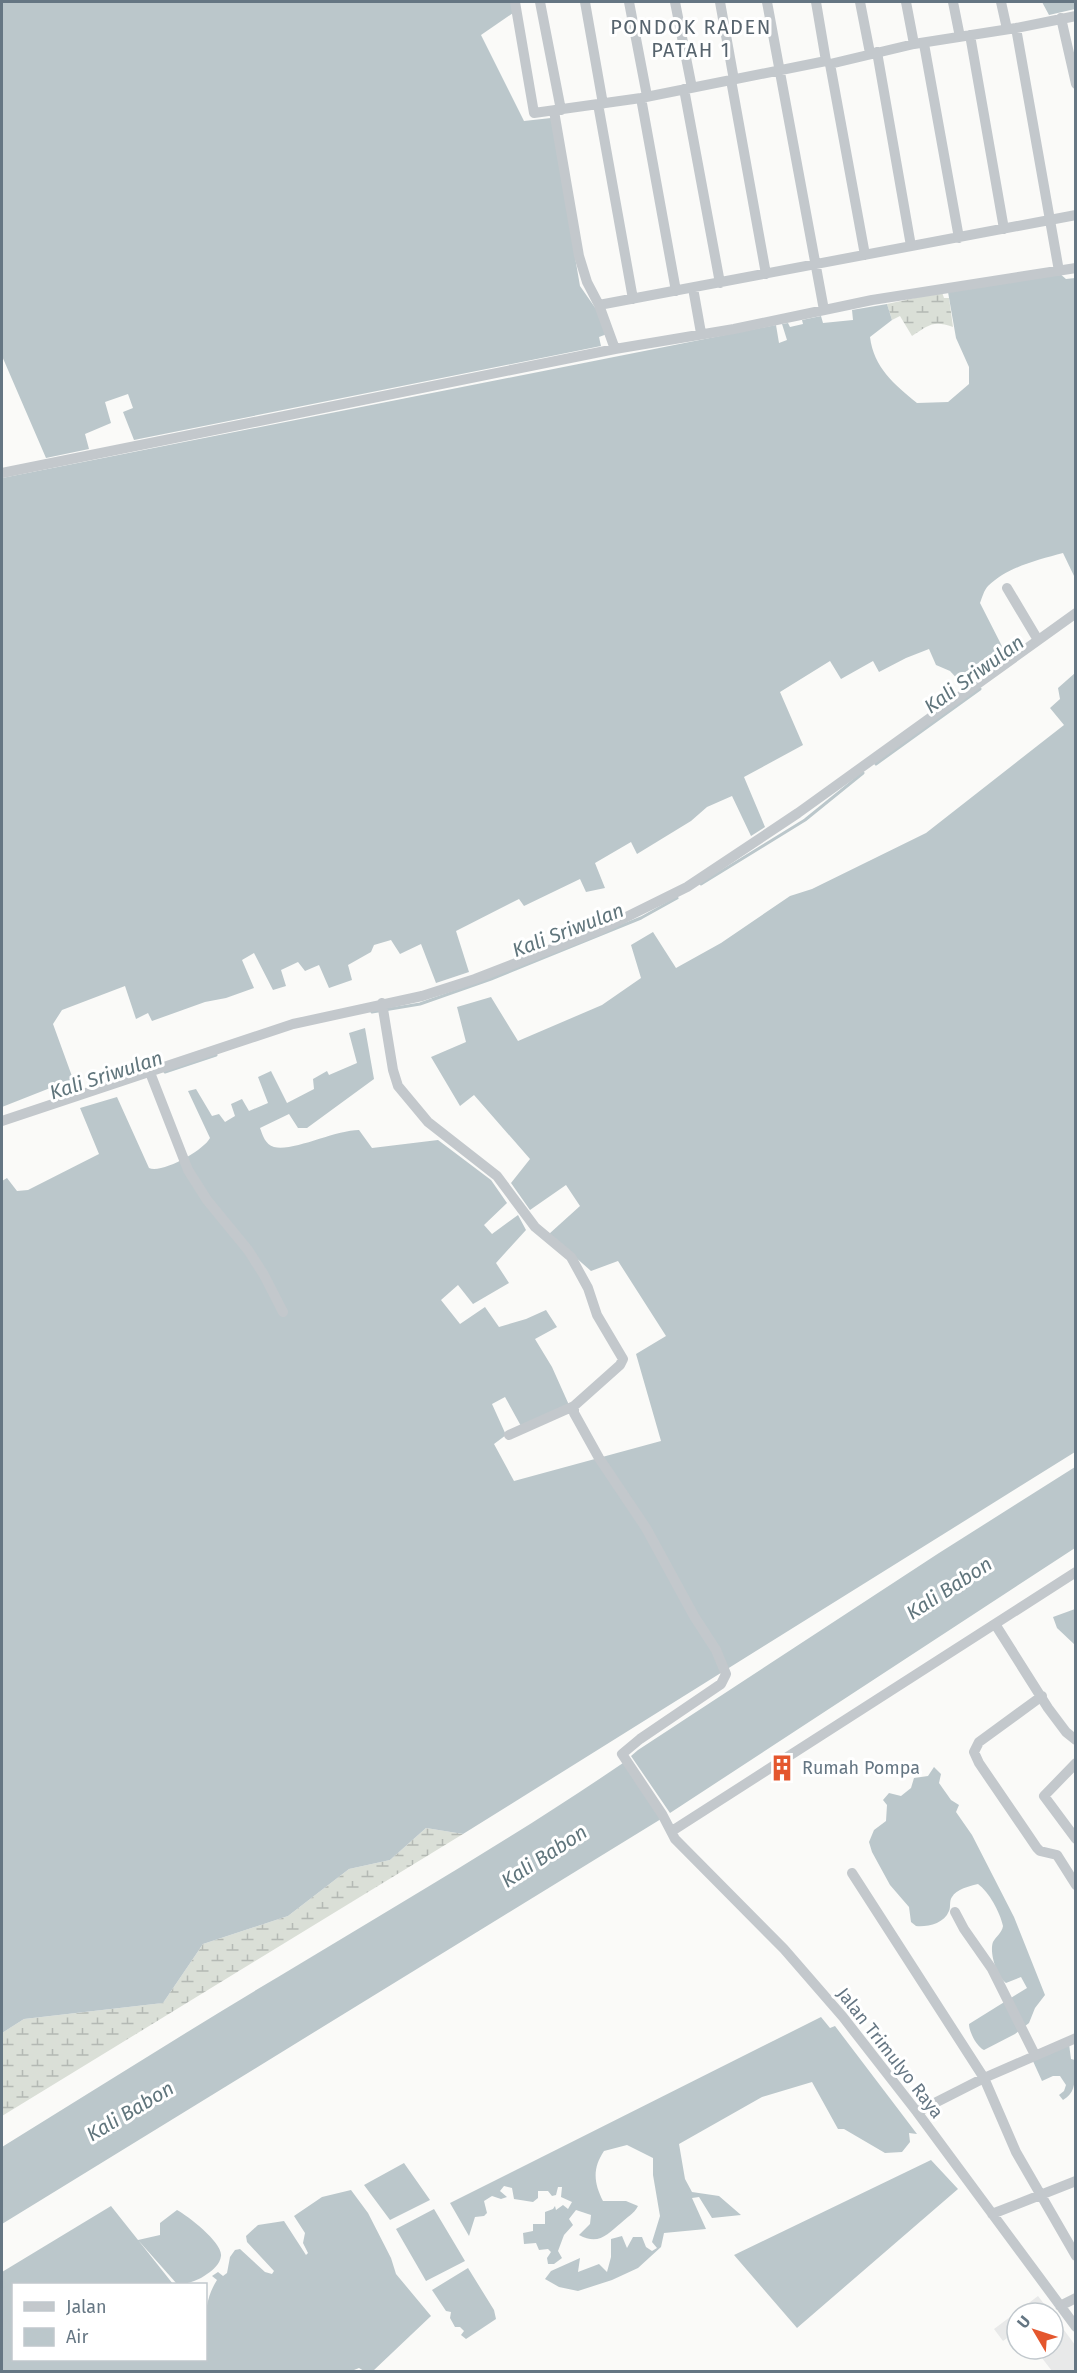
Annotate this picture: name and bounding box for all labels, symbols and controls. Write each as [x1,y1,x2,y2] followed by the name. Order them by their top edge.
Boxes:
[610,15,772,62] district label: PONDOK RADEN PATAH 1
[919,630,1029,718] water label: Kali Sriwulan
[509,898,627,962] water label: Kali Sriwulan
[46,1045,166,1105] water label: Kali Sriwulan
[902,1551,996,1625] water label: Kali Babon
[767,1753,797,1783] building icon: Rumah Pompa
[802,1757,920,1779] place label: Rumah Pompa
[497,1819,591,1893] water label: Kali Babon
[832,1983,948,2123] street label: Jalan Trimulyo Raya
[82,2076,178,2146] water label: Kali Babon
[12,2283,207,2361] legend
[66,2296,107,2318] text: Jalan
[1005,2301,1065,2361] north arrow
[1013,2312,1034,2332] text: U
[66,2326,88,2348] text: Air

